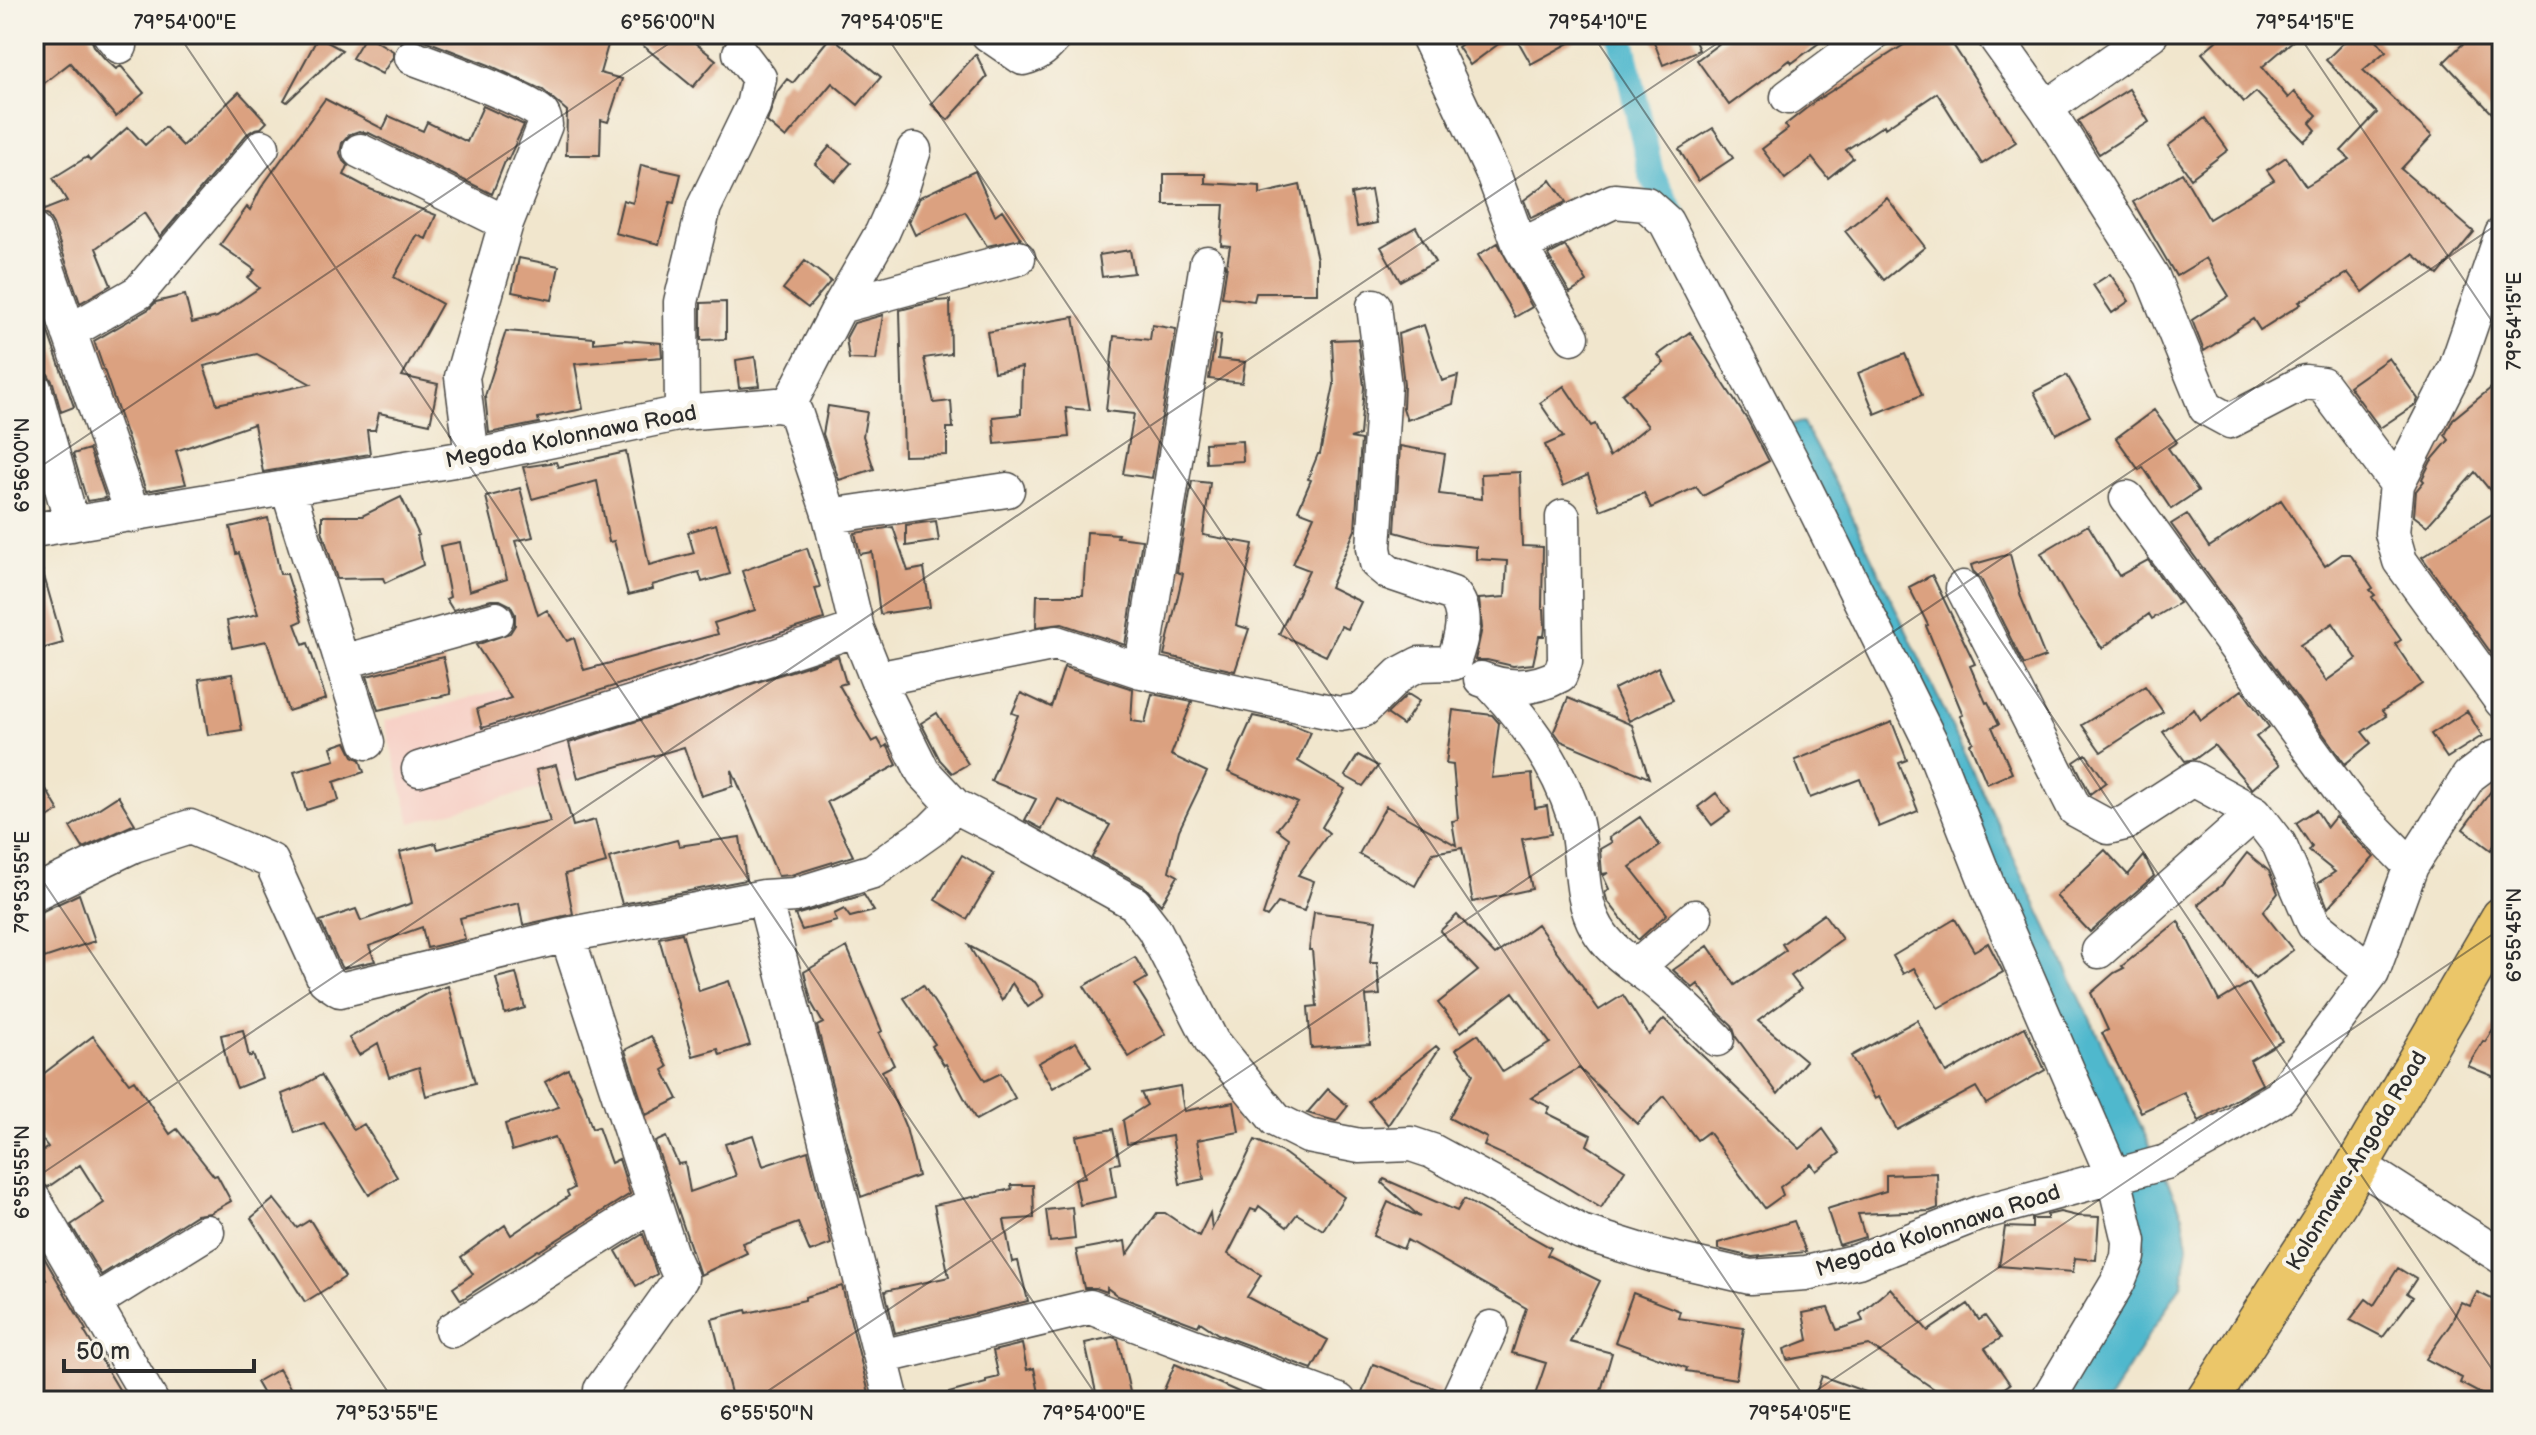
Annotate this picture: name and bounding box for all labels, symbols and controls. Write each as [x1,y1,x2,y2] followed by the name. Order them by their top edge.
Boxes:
[134,11,236,35] text: 79°54'00"E
[620,11,716,35] text: 6°56'00"N
[841,11,943,35] text: 79°54'05"E
[1549,11,1647,35] text: 79°54'10"E
[2256,11,2354,35] text: 79°54'15"E
[2503,272,2527,370] text: 79°54'15"E
[443,399,699,475] street label: Megoda Kolonnawa Road
[11,417,35,513] text: 6°56'00"N
[11,831,35,933] text: 79°53'55"E
[2503,888,2527,982] text: 6°55'45"N
[2281,1046,2433,1276] street label: Kolonnawa-Angoda Road
[11,1125,35,1219] text: 6°55'55"N
[1812,1179,2064,1283] street label: Megoda Kolonnawa Road
[64,1323,254,1373] scale bar
[76,1337,130,1366] text: 50 m
[336,1402,438,1426] text: 79°53'55"E
[720,1402,814,1426] text: 6°55'50"N
[1043,1402,1145,1426] text: 79°54'00"E
[1749,1402,1851,1426] text: 79°54'05"E

